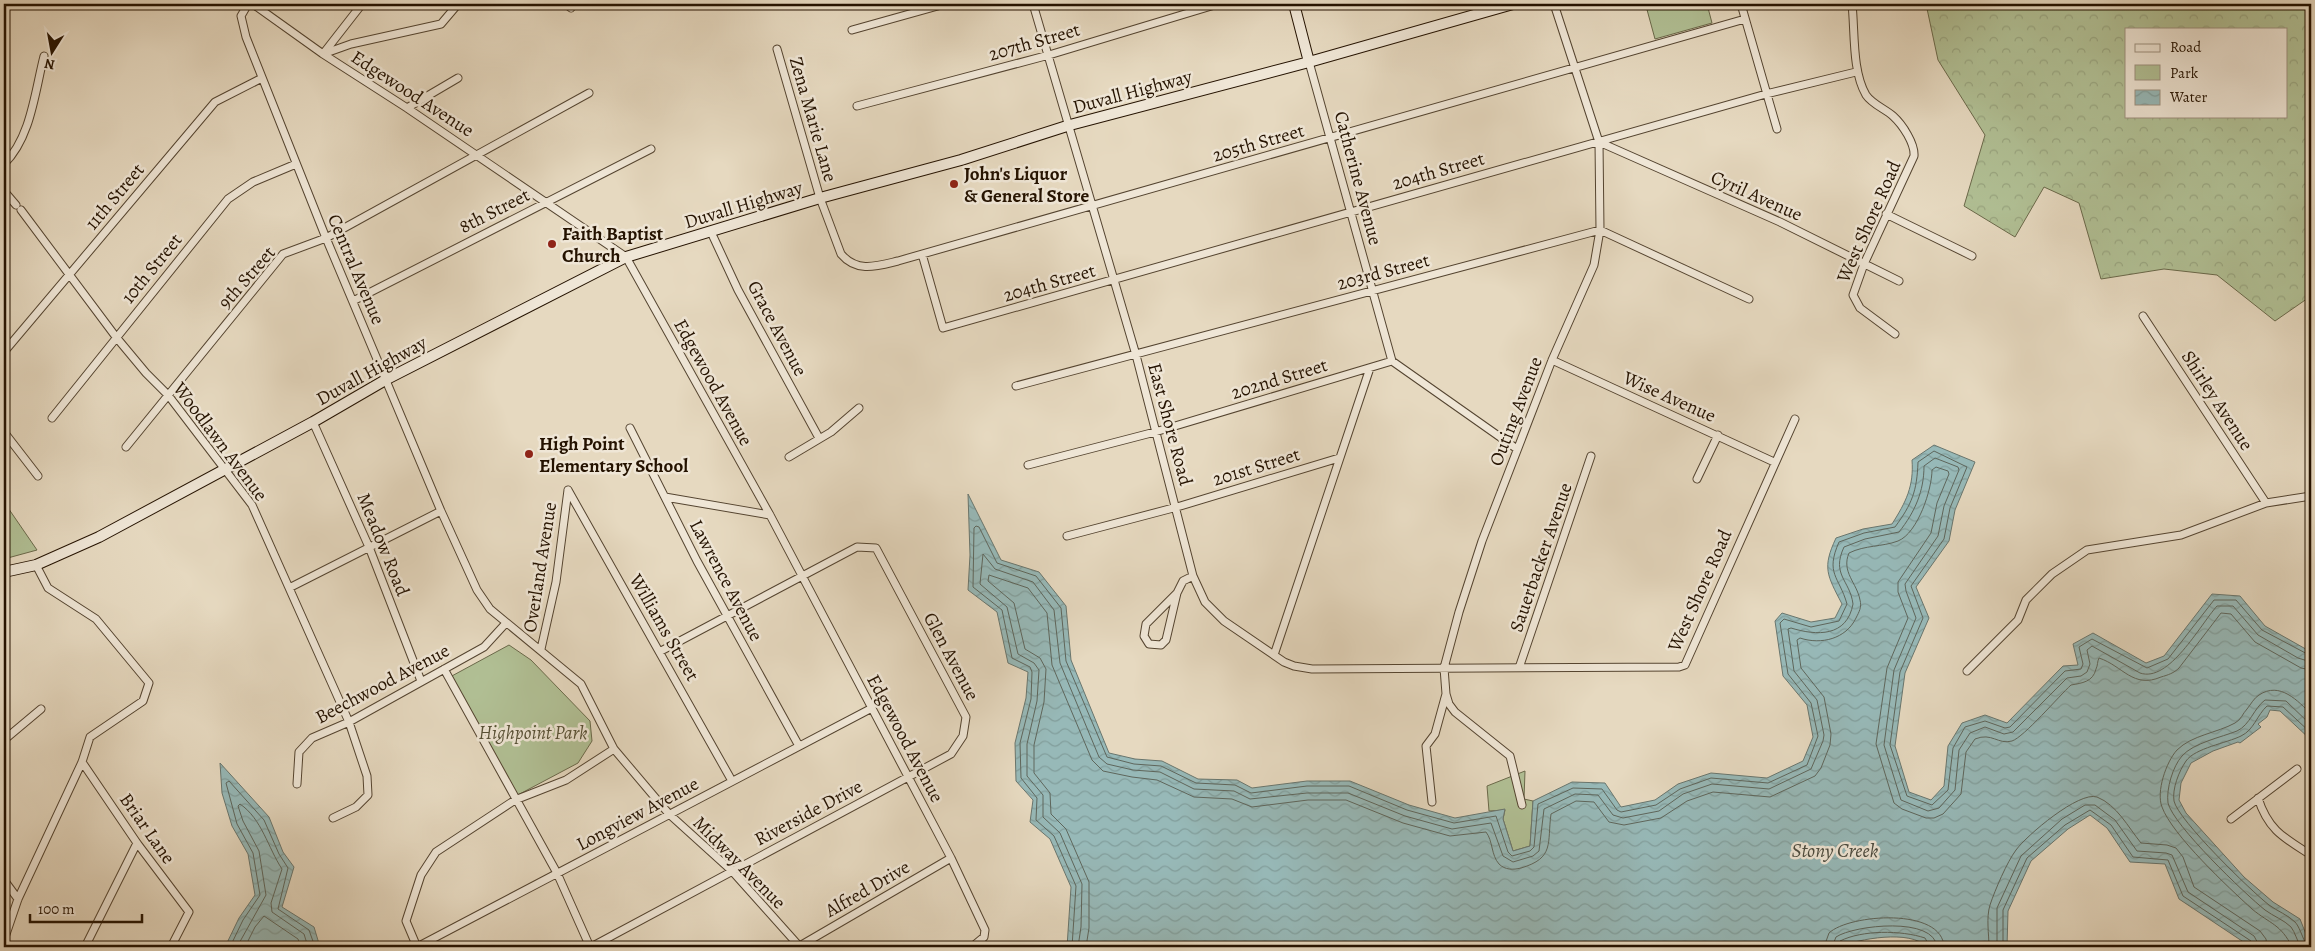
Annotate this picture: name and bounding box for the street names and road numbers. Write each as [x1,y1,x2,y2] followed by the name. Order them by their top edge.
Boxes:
[985,17,1083,67] street label: 207th Street
[346,44,479,143] street label: Edgewood Avenue
[783,54,843,185] street label: Zena Marie Lane
[1070,63,1195,120] street label: Duvall Highway
[1328,108,1388,248] street label: Catherine Avenue
[1209,117,1307,168] street label: 205th Street
[1389,145,1487,197] street label: 204th Street
[1830,156,1908,287] street label: West Shore Road
[79,158,150,236] street label: 11th Street
[1707,164,1807,228] street label: Cyril Avenue
[681,174,806,235] street label: Duvall Highway
[455,182,534,240] street label: 8th Street
[321,210,391,329] street label: Central Avenue
[115,228,188,309] street label: 10th Street
[212,241,281,315] street label: 9th Street
[1334,247,1432,297] street label: 203rd Street
[1000,257,1098,309] street label: 204th Street
[741,276,813,381] street label: Grace Avenue
[667,314,759,451] street label: Edgewood Avenue
[312,330,432,412] street label: Duvall Highway
[2175,345,2259,456] street label: Shirley Avenue
[1228,352,1331,406] street label: 202nd Street
[1483,353,1549,470] street label: Outing Avenue
[1141,360,1199,489] street label: East Shore Road
[1618,365,1720,429] street label: Wise Avenue
[166,376,274,506] street label: Woodlawn Avenue
[1209,441,1303,493] street label: 201st Street
[1503,479,1579,635] street label: Sauerbacker Avenue
[351,489,416,601] street label: Meadow Road
[517,500,563,634] street label: Overland Avenue
[683,515,769,646] street label: Lawrence Avenue
[1661,525,1739,656] street label: West Shore Road
[622,568,705,686] street label: Williams Street
[917,608,985,705] street label: Glen Avenue
[311,638,454,730] street label: Beechwood Avenue
[860,670,950,807] street label: Edgewood Avenue
[572,771,703,857] street label: Longview Avenue
[750,774,867,852] street label: Riverside Drive
[113,788,181,869] street label: Briar Lane
[687,810,792,915] street label: Midway Avenue
[819,854,915,924] street label: Alfred Drive

